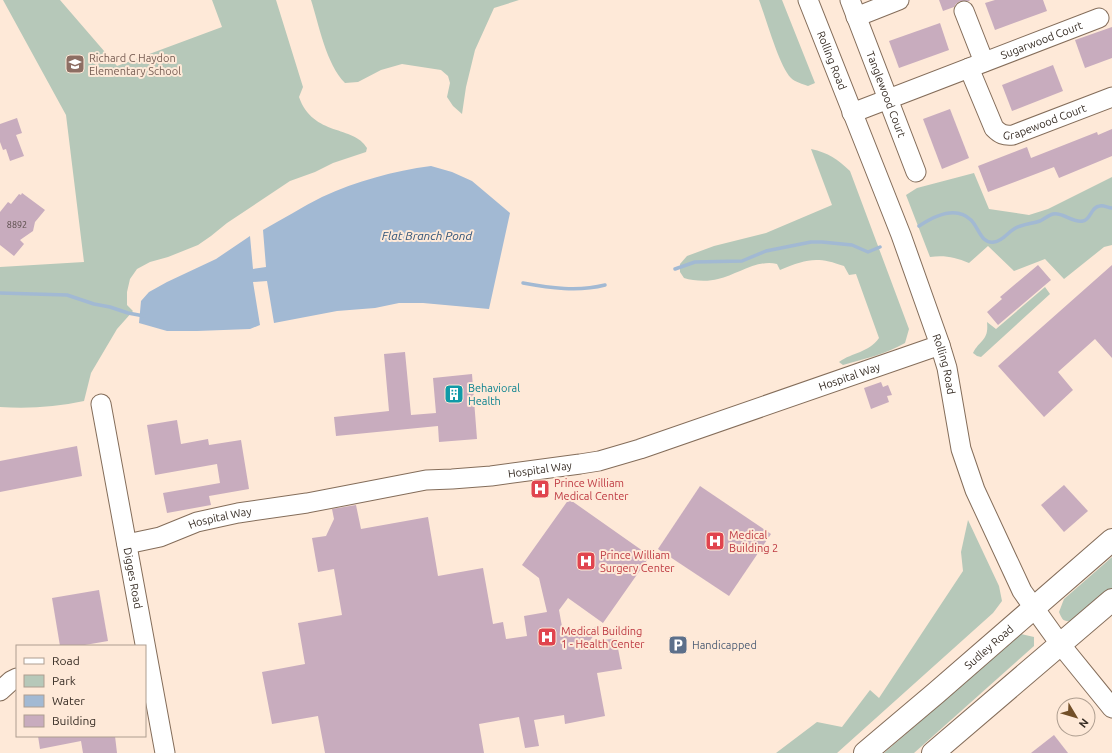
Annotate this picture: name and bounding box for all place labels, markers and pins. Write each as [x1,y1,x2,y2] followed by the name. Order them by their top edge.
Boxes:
[89,52,181,77] place label: Richard C Haydon Elementary School
[64,53,86,75] school or university icon: Richard C Haydon Elementary School
[468,382,520,407] place label: Behavioral Health
[443,383,465,405] building icon: Behavioral Health
[554,477,629,502] place label: Prince William Medical Center
[529,478,551,500] hospital icon: Prince William Medical Center
[729,529,778,554] place label: Medical Building 2
[704,530,726,552] hospital icon: Medical Building 2
[600,549,675,574] place label: Prince William Surgery Center
[575,550,597,572] hospital icon: Prince William Surgery Center
[561,625,645,650] place label: Medical Building 1 - Health Center
[536,626,558,648] hospital icon: Medical Building 1 - Health Center
[667,634,689,656] parking icon: Handicapped
[692,639,757,651] place label: Handicapped

